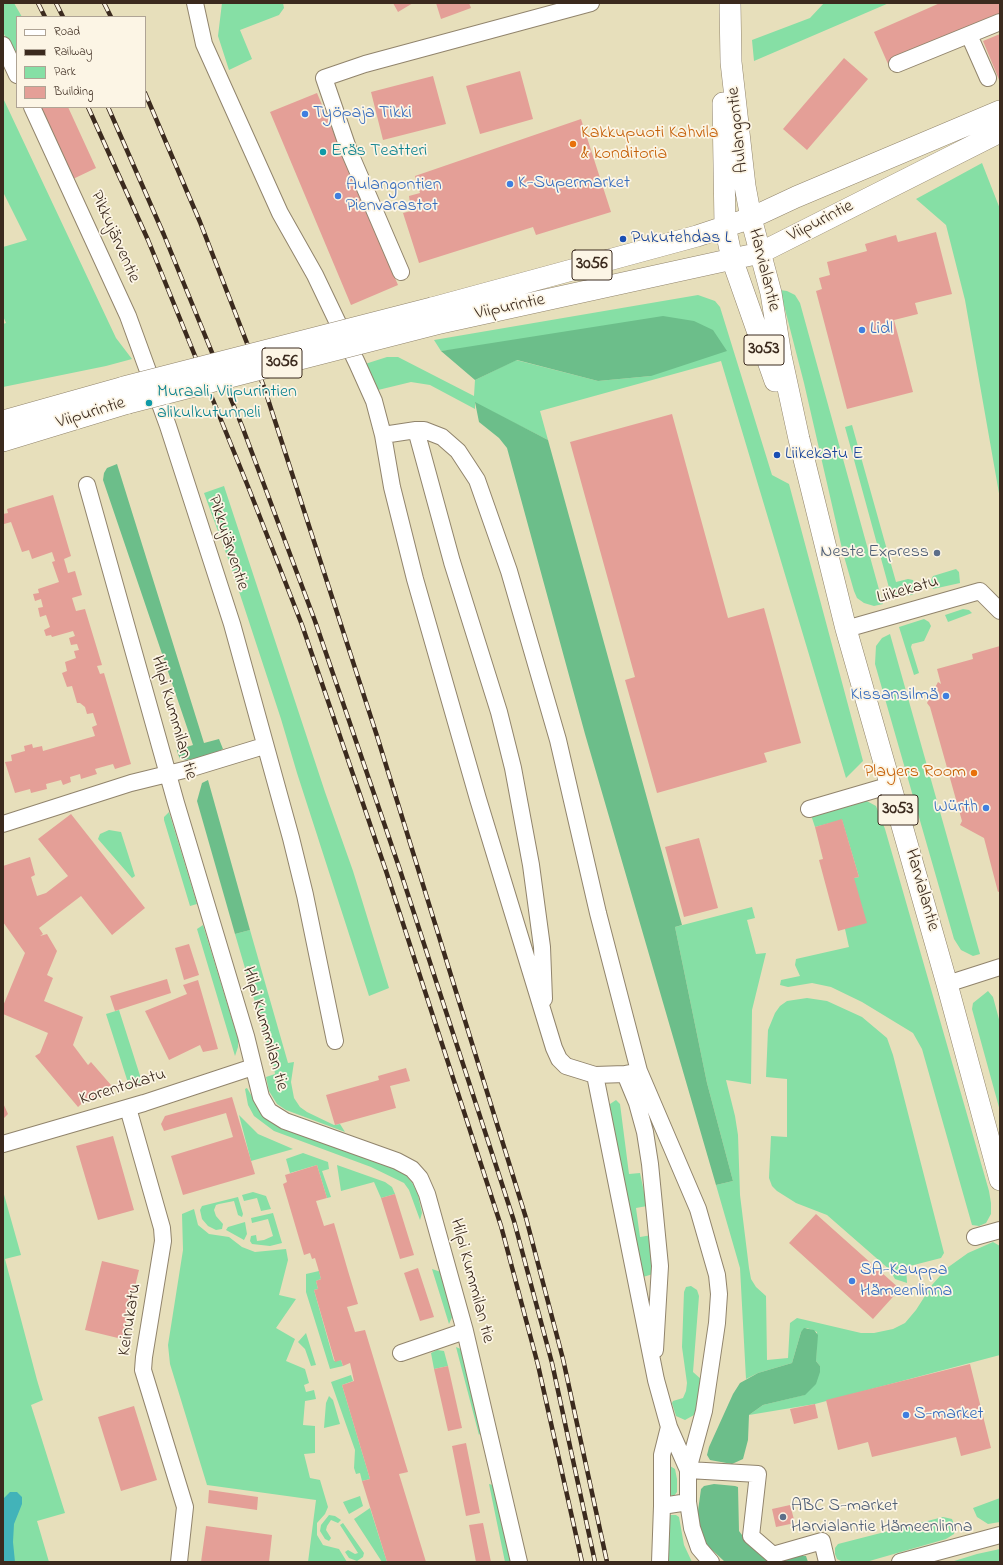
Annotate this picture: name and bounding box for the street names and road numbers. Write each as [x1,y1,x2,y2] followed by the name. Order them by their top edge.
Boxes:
[724,86,754,174] street label: Aulangontie
[84,188,144,286] street label: Pikkujärventie
[785,196,857,248] street label: Viipurintie
[742,226,784,314] street label: Harvialantie
[572,250,612,280] road number: 3056
[473,290,547,326] street label: Viipurintie
[744,335,784,365] road number: 3053
[262,348,302,378] road number: 3056
[54,393,128,435] street label: Viipurintie
[201,493,253,593] street label: Pikkujärventie
[875,572,941,610] street label: Liikekatu
[145,654,201,782] street label: Hilpi Kummilan tie
[878,795,918,825] road number: 3053
[899,846,943,934] street label: Harvialantie
[236,965,292,1093] street label: Hilpi Kummilan tie
[77,1065,169,1111] street label: Korentokatu
[444,1216,498,1346] street label: Hilpi Kummilan tie
[115,1282,147,1358] street label: Keinukatu

